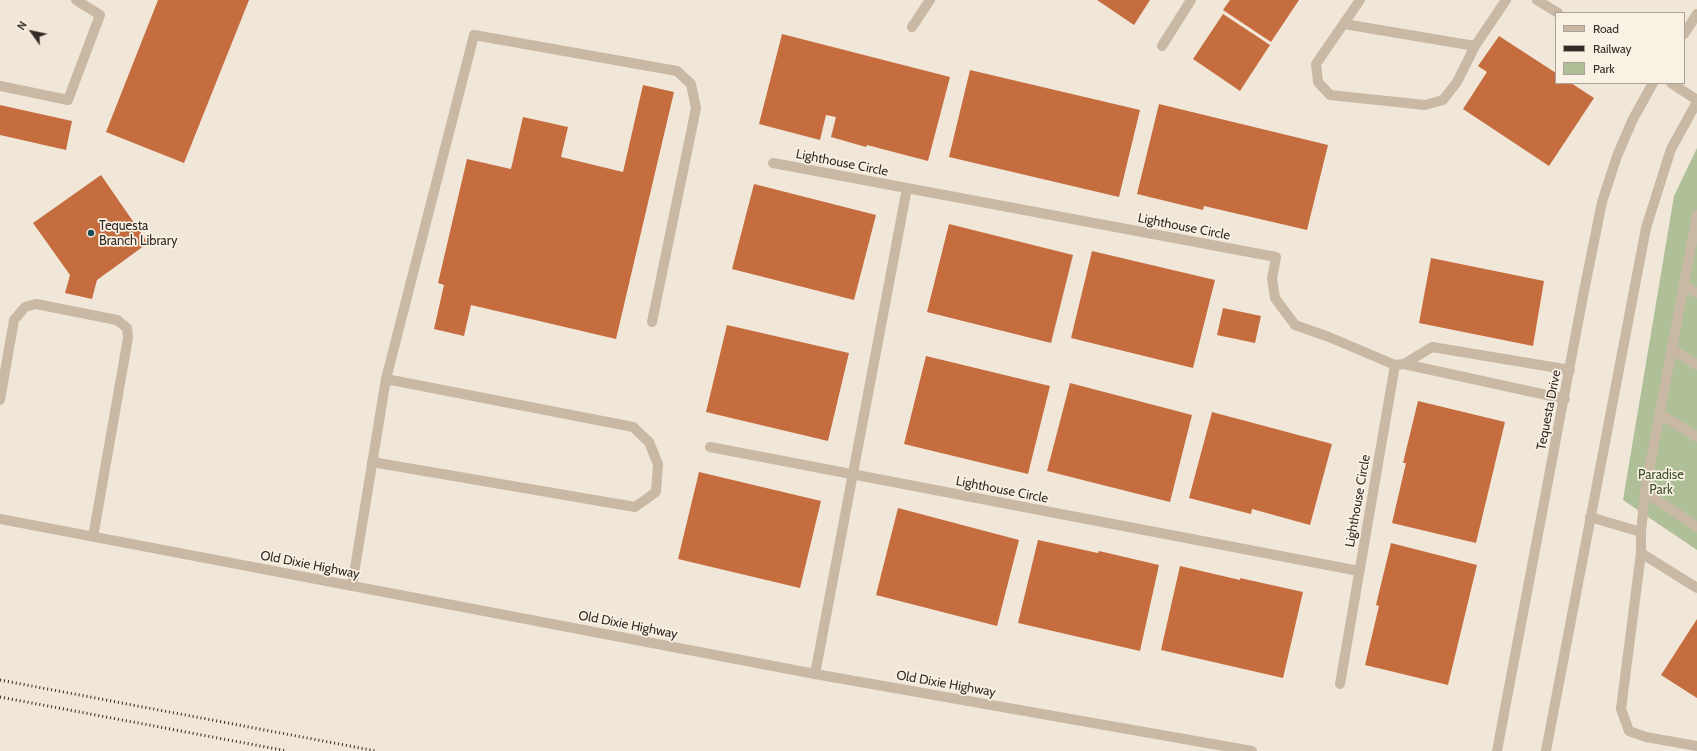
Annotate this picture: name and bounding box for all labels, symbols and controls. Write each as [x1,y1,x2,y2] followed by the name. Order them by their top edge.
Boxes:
[12,12,52,52] north arrow
[1555,12,1685,84] legend
[14,18,30,33] text: N
[1593,21,1619,36] text: Road
[1593,41,1631,56] text: Railway
[1593,61,1615,76] text: Park
[795,146,889,180] street label: Lighthouse Circle
[1137,210,1231,244] street label: Lighthouse Circle
[99,218,177,249] place label: Tequesta Branch Library
[86,228,96,238] marker: Tequesta Branch Library
[1534,369,1564,451] street label: Tequesta Drive
[1342,454,1374,548] street label: Lighthouse Circle
[1638,467,1684,498] park label: Paradise Park
[955,473,1049,507] street label: Lighthouse Circle
[259,548,361,582] street label: Old Dixie Highway
[577,608,679,642] street label: Old Dixie Highway
[895,668,997,700] street label: Old Dixie Highway

